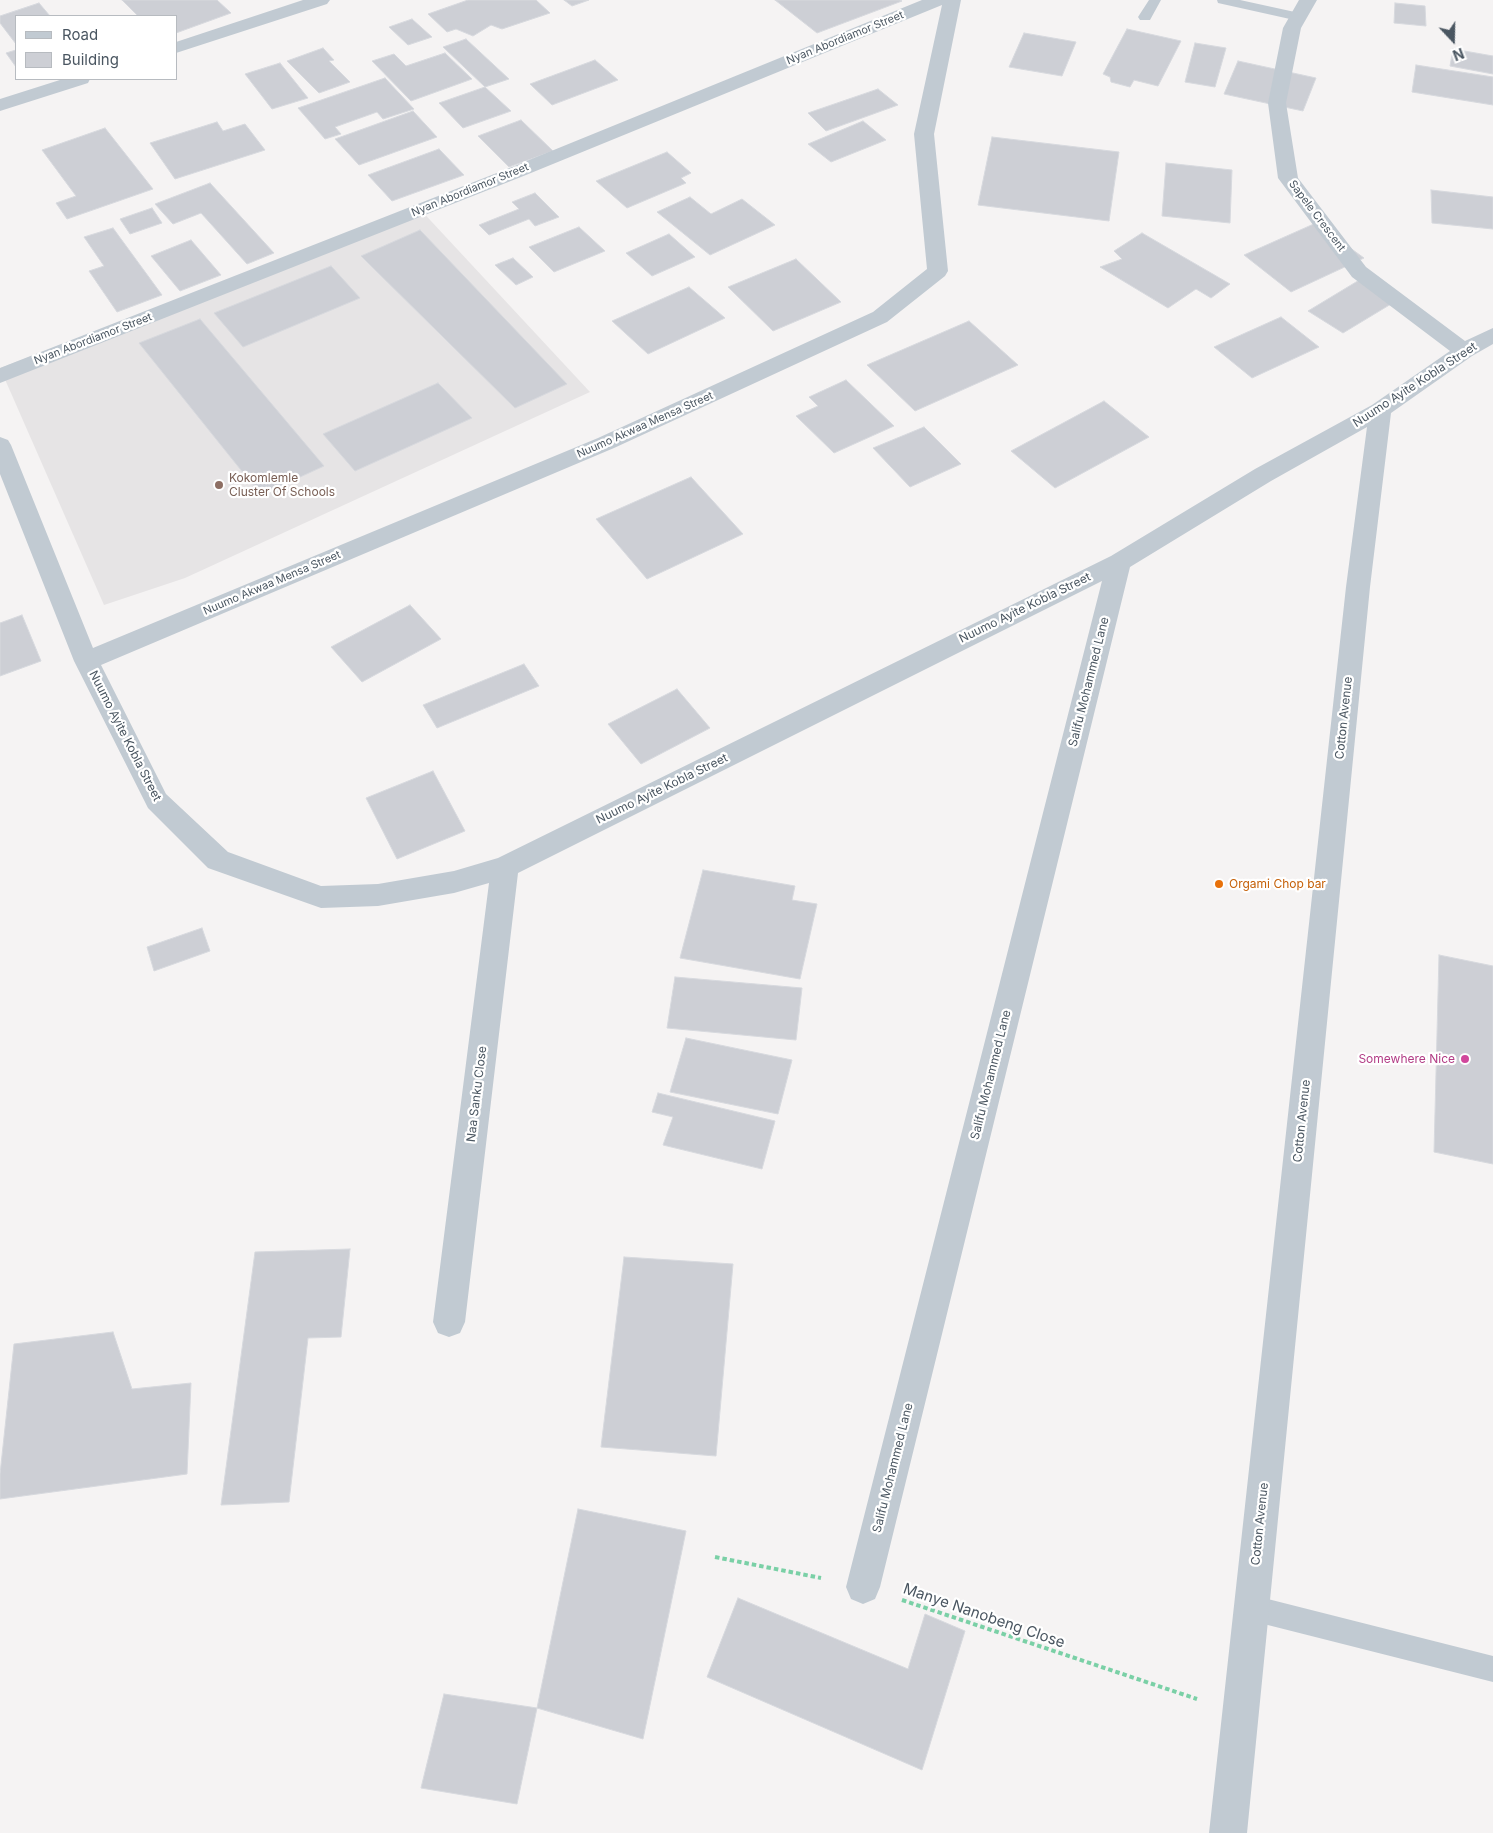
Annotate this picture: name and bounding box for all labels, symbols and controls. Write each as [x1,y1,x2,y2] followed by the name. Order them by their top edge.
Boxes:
[784,8,906,68] street label: Nyan Abordiamor Street
[15,15,178,80] legend
[1428,15,1478,65] north arrow
[62,25,98,44] text: Road
[1451,45,1467,64] text: N
[62,50,119,69] text: Building
[409,160,531,220] street label: Nyan Abordiamor Street
[1286,178,1348,254] street label: Sapele Crescent
[32,310,154,368] street label: Nyan Abordiamor Street
[1350,340,1480,430] street label: Nuumo Ayite Kobla Street
[575,389,715,461] street label: Nuumo Akwaa Mensa Street
[229,471,335,499] place label: Kokomlemle Cluster Of Schools
[213,479,225,491] marker: Kokomlemle Cluster Of Schools
[201,548,343,618] street label: Nuumo Akwaa Mensa Street
[957,570,1093,646] street label: Nuumo Ayite Kobla Street
[1066,616,1112,748] street label: Salifu Mohammed Lane
[86,668,164,804] street label: Nuumo Ayite Kobla Street
[1332,676,1356,760] street label: Cotton Avenue
[594,751,730,827] street label: Nuumo Ayite Kobla Street
[1229,877,1326,891] place label: Orgami Chop bar
[1213,878,1225,890] marker: Orgami Chop bar
[968,1009,1014,1141] street label: Salifu Mohammed Lane
[464,1045,490,1143] street label: Naa Sanku Close
[1358,1052,1455,1066] place label: Somewhere Nice
[1459,1053,1471,1065] marker: Somewhere Nice
[1290,1079,1314,1163] street label: Cotton Avenue
[870,1402,916,1534] street label: Salifu Mohammed Lane
[1248,1482,1272,1566] street label: Cotton Avenue
[901,1580,1067,1652] street label: Manye Nanobeng Close

